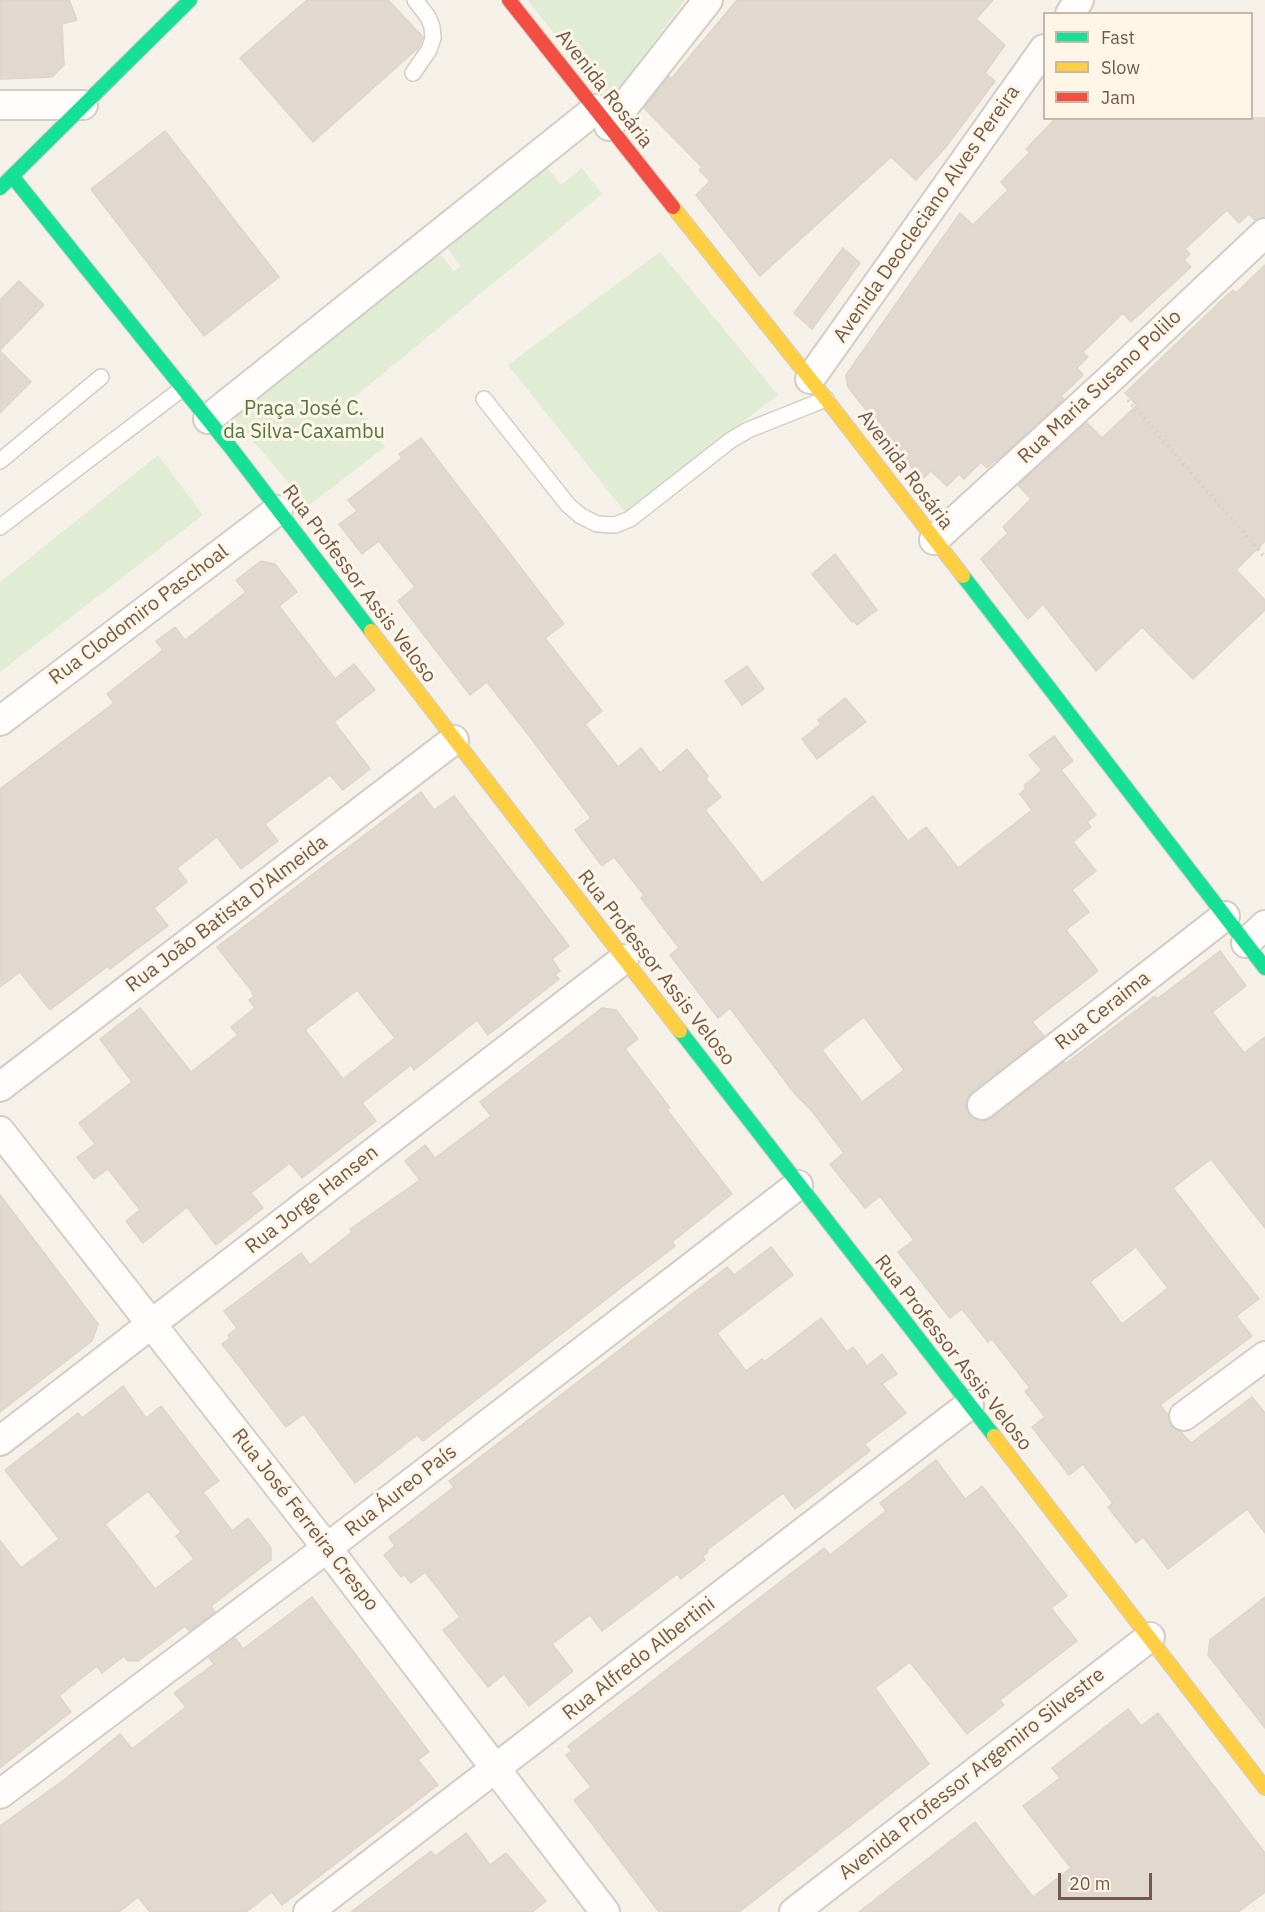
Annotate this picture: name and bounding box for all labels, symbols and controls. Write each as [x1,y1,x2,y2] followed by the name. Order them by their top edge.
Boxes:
[1043,12,1253,120] legend
[550,25,658,153] street label: Avenida Rosária
[1101,26,1135,49] text: Fast
[1101,56,1140,79] text: Slow
[829,81,1025,347] street label: Avenida Deocleciano Alves Pereira
[1101,86,1136,109] text: Jam
[1013,305,1187,469] street label: Rua Maria Susano Polilo
[223,397,385,444] park label: Praça José C. da Silva-Caxambu
[852,405,958,535] street label: Avenida Rosária
[277,480,441,688] street label: Rua Professor Assis Veloso
[45,540,233,690] street label: Rua Clodomiro Paschoal
[121,830,333,998] street label: Rua João Batista D'Almeida
[572,865,740,1071] street label: Rua Professor Assis Veloso
[1051,966,1155,1056] street label: Rua Ceraima
[241,1141,383,1259] street label: Rua Jorge Hansen
[869,1250,1037,1456] street label: Rua Professor Assis Veloso
[226,1424,384,1616] street label: Rua José Ferreira Crespo
[340,1440,462,1542] street label: Rua Áureo País
[558,1592,720,1726] street label: Rua Alfredo Albertini
[834,1663,1110,1885] street label: Avenida Professor Argemiro Silvestre
[1061,1861,1156,1899] scale bar
[1069,1872,1111,1895] text: 20 m

